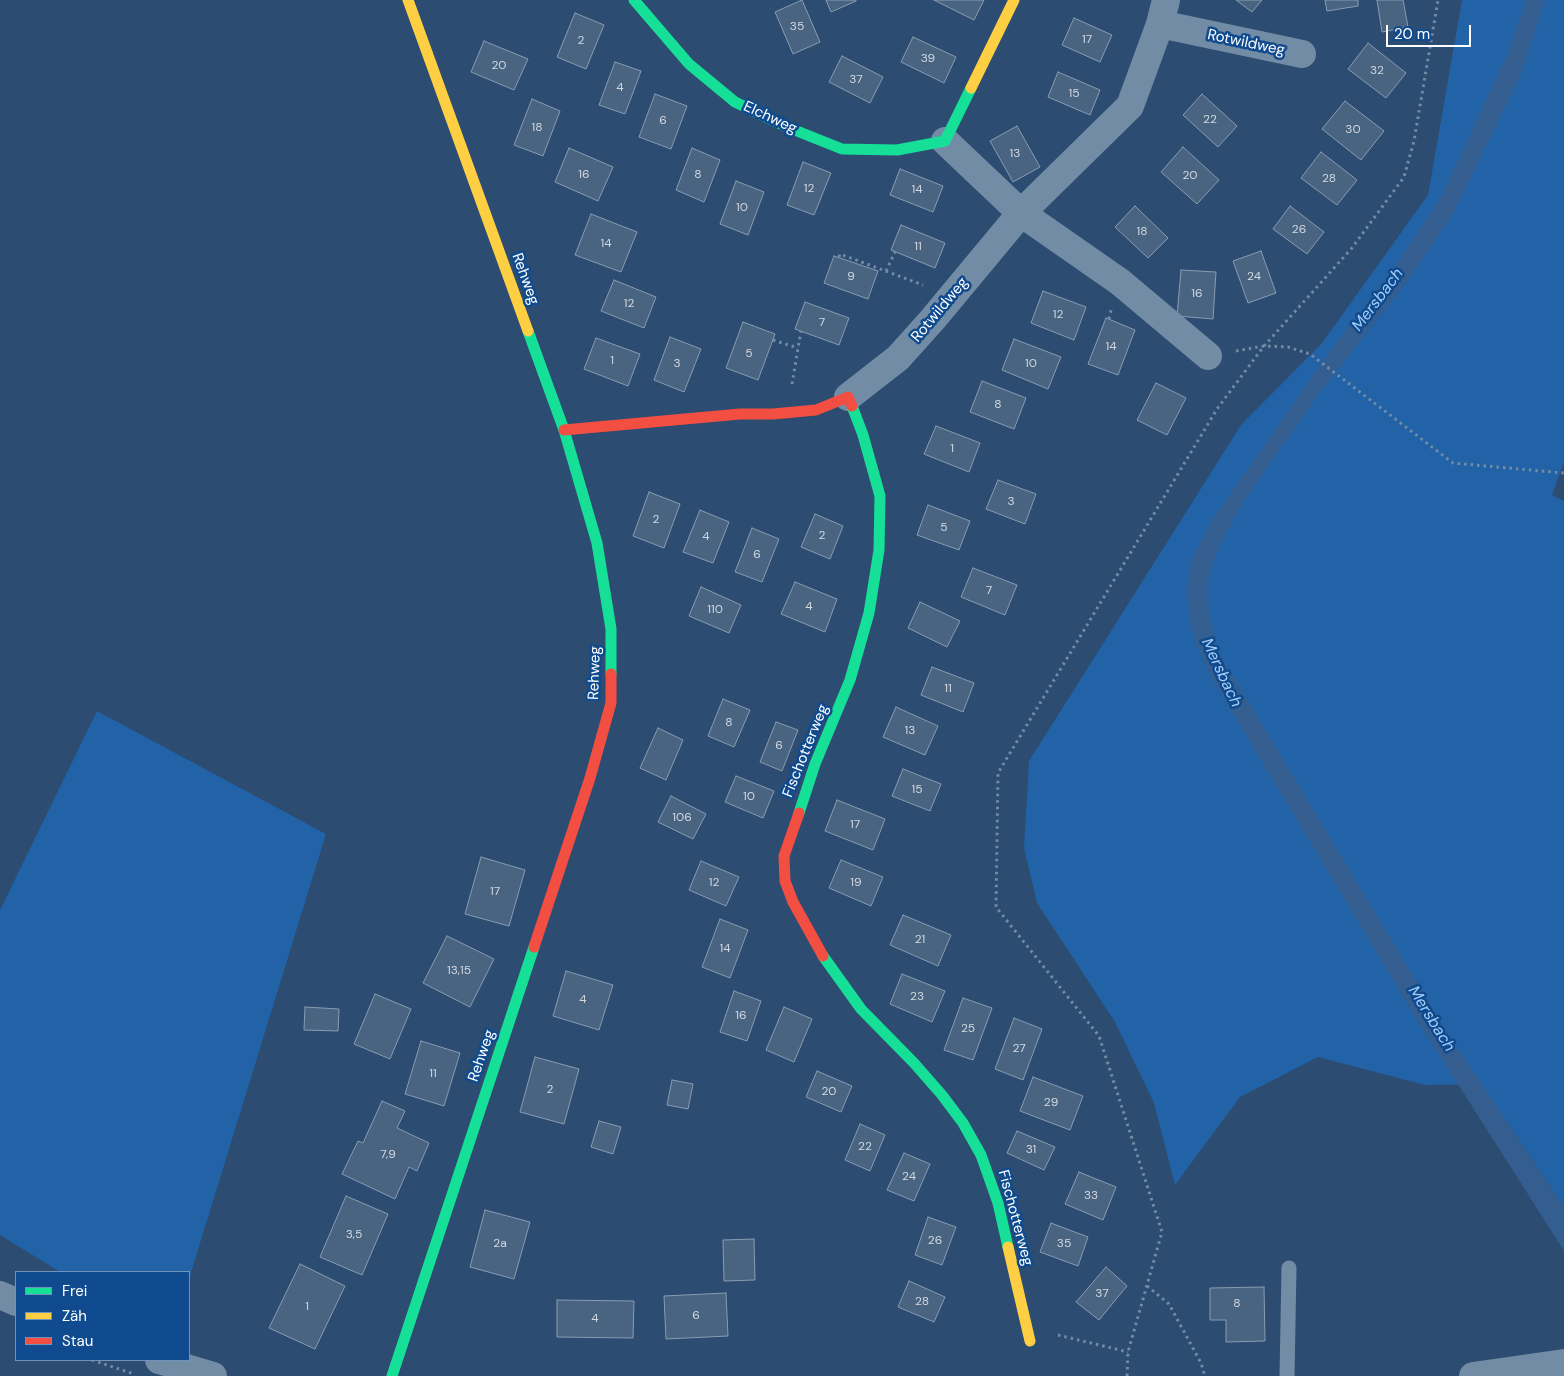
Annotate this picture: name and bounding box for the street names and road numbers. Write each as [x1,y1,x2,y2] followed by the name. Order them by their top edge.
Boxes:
[1206,26,1286,60] street label: Rotwildweg
[740,98,800,138] street label: Elchweg
[507,251,543,307] street label: Rehweg
[908,274,972,346] street label: Rotwildweg
[585,646,605,700] street label: Rehweg
[779,702,833,800] street label: Fischotterweg
[465,1028,499,1084] street label: Rehweg
[994,1168,1036,1268] street label: Fischotterweg

